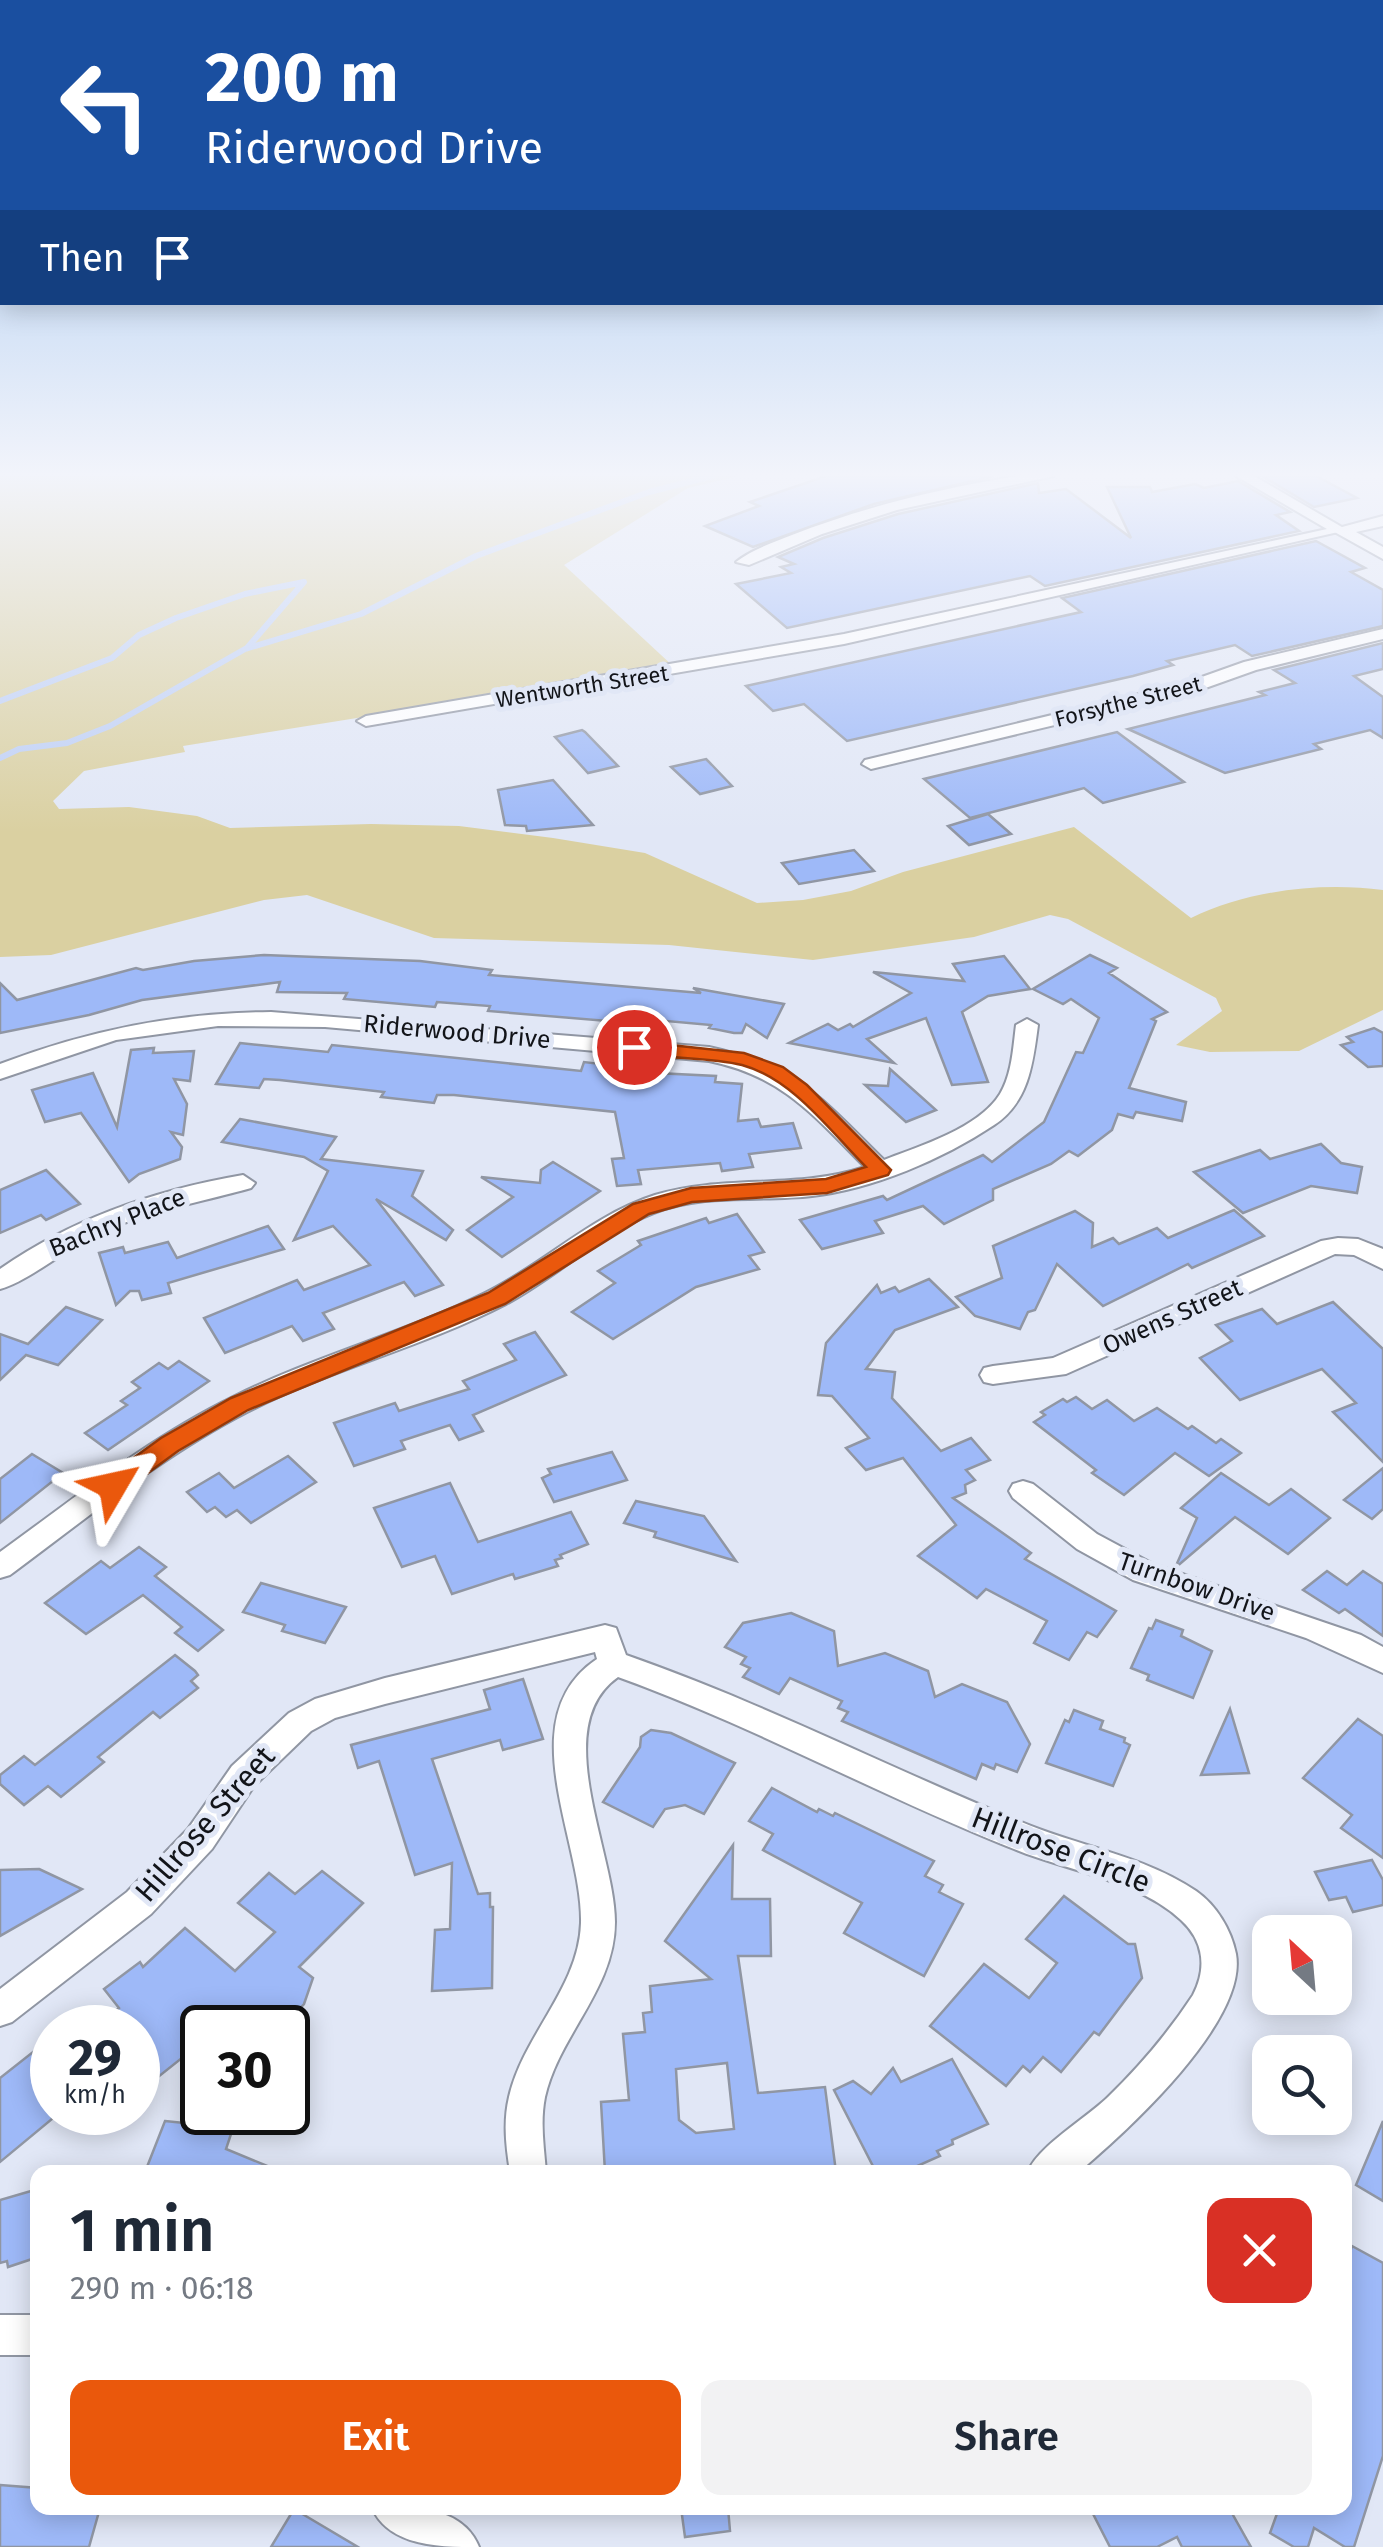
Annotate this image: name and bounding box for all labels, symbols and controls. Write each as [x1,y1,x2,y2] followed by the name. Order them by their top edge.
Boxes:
[205,36,399,120] text: 200 m
[40,40,170,170] icon: left
[205,121,543,175] text: Riderwood Drive
[145,230,200,285] icon: arrive
[40,235,125,281] text: Then
[494,660,670,713] street label: Wentworth Street
[1052,670,1204,733] street label: Forsythe Street
[592,1005,677,1090] pin
[362,1009,552,1055] street label: Riderwood Drive
[607,1020,662,1075] icon: arrive
[45,1182,190,1264] street label: Bachry Place
[1098,1272,1248,1361] street label: Owens Street
[61,1434,165,1538] position arrow
[1115,1546,1279,1628] street label: Turnbow Drive
[128,1739,282,1909] street label: Hillrose Street
[967,1799,1155,1901] street label: Hillrose Circle
[1252,1915,1352,2015] north arrow
[1252,1915,1352,2135] map controls
[180,2005,310,2135] speed limit sign: 30
[68,2028,122,2088] text: 29
[1252,2035,1352,2135] button: search
[64,2080,126,2110] text: km/h
[70,2195,215,2267] text: 1 min
[1207,2198,1312,2303] button: close
[70,2269,254,2307] text: 290 m · 06:18
[70,2380,681,2495] button: Exit
[701,2380,1312,2495] button: Share

